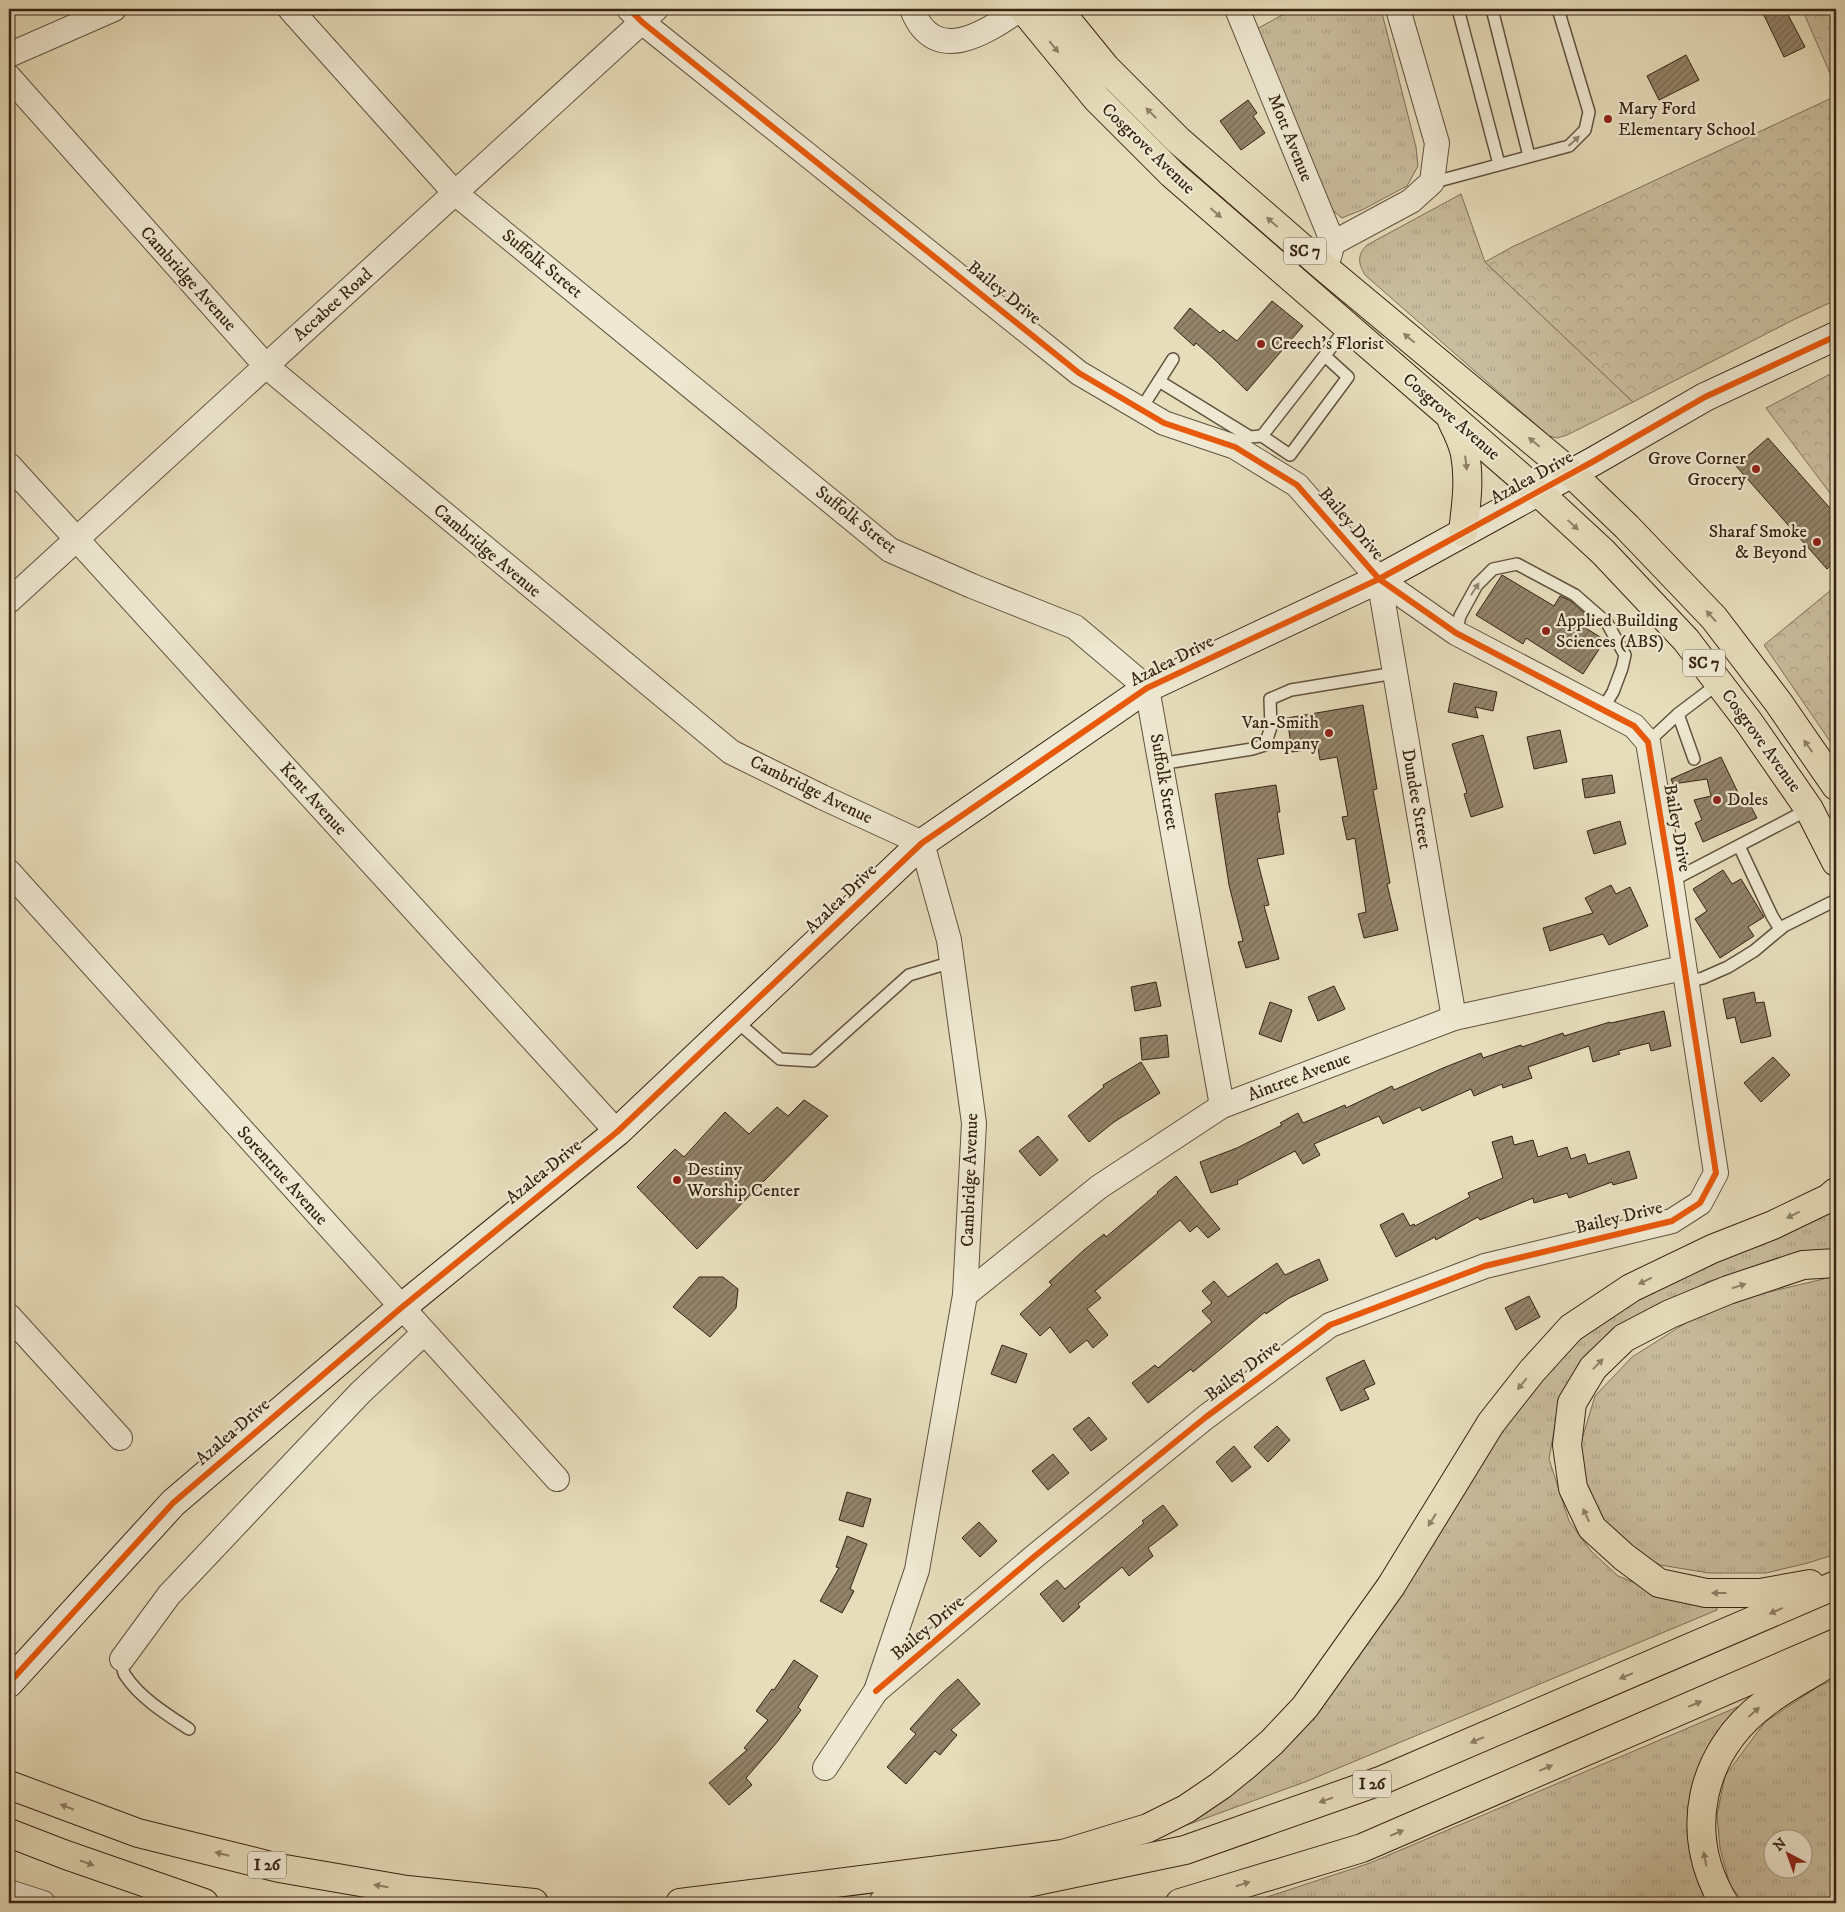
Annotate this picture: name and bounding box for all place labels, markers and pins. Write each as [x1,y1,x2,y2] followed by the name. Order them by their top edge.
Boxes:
[1618,98,1756,141] place label: Mary Ford Elementary School
[1602,113,1614,125] marker: Mary Ford Elementary School
[1271,333,1384,355] place label: Creech's Florist
[1255,338,1267,350] marker: Creech's Florist
[1648,448,1746,491] place label: Grove Corner Grocery
[1750,463,1762,475] marker: Grove Corner Grocery
[1709,521,1807,564] place label: Sharaf Smoke & Beyond
[1811,536,1823,548] marker: Sharaf Smoke & Beyond
[1556,610,1678,653] place label: Applied Building Sciences (ABS)
[1540,625,1552,637] marker: Applied Building Sciences (ABS)
[1241,712,1320,755] place label: Van-Smith Company
[1323,727,1335,739] marker: Van-Smith Company
[1727,789,1768,811] place label: Doles
[1711,794,1723,806] marker: Doles
[686,1159,800,1202] place label: Destiny Worship Center
[671,1174,683,1186] marker: Destiny Worship Center

